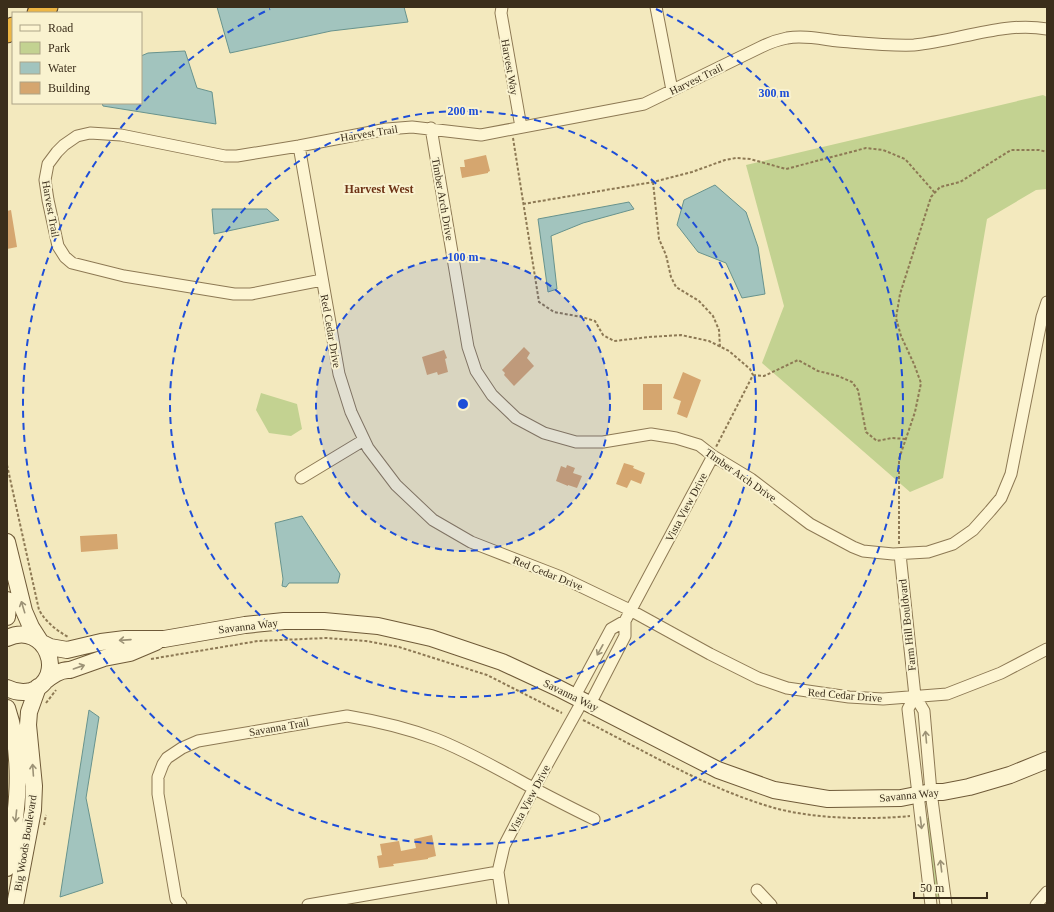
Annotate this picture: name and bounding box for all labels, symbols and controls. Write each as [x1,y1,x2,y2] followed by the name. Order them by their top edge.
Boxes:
[12,12,142,104] legend
[48,21,73,35] text: Road
[499,38,521,96] street label: Harvest Way
[48,41,70,55] text: Park
[48,61,76,75] text: Water
[667,61,725,97] street label: Harvest Trail
[48,81,90,95] text: Building
[759,86,790,100] text: 300 m
[448,104,479,118] text: 200 m
[340,123,398,143] street label: Harvest Trail
[430,157,456,241] street label: Timber Arch Drive
[40,180,62,238] street label: Harvest Trail
[345,182,413,196] district label: Harvest West
[448,250,479,264] text: 100 m
[319,293,343,369] street label: Red Cedar Drive
[456,397,470,411] centre of rings
[703,446,779,504] street label: Timber Arch Drive
[663,470,709,543] street label: Vista View Drive
[511,553,585,593] street label: Red Cedar Drive
[896,578,918,672] street label: Farm Hill Bouldvard
[19,600,26,613] one-way arrow
[218,616,279,636] street label: Savanna Way
[119,636,132,643] one-way arrow
[596,644,603,656] one-way arrow
[73,663,85,671] one-way arrow
[542,677,601,714] street label: Savanna Way
[807,686,883,704] street label: Red Cedar Drive
[248,716,310,738] street label: Savanna Trail
[922,731,930,744] one-way arrow
[506,762,552,835] street label: Vista View Drive
[29,764,36,777] one-way arrow
[879,786,940,804] street label: Savanna Way
[11,794,39,892] street label: Big Woods Boulevard
[12,809,20,822] one-way arrow
[917,816,925,829] one-way arrow
[937,860,945,873] one-way arrow
[914,874,987,900] scale bar
[920,881,945,895] text: 50 m

